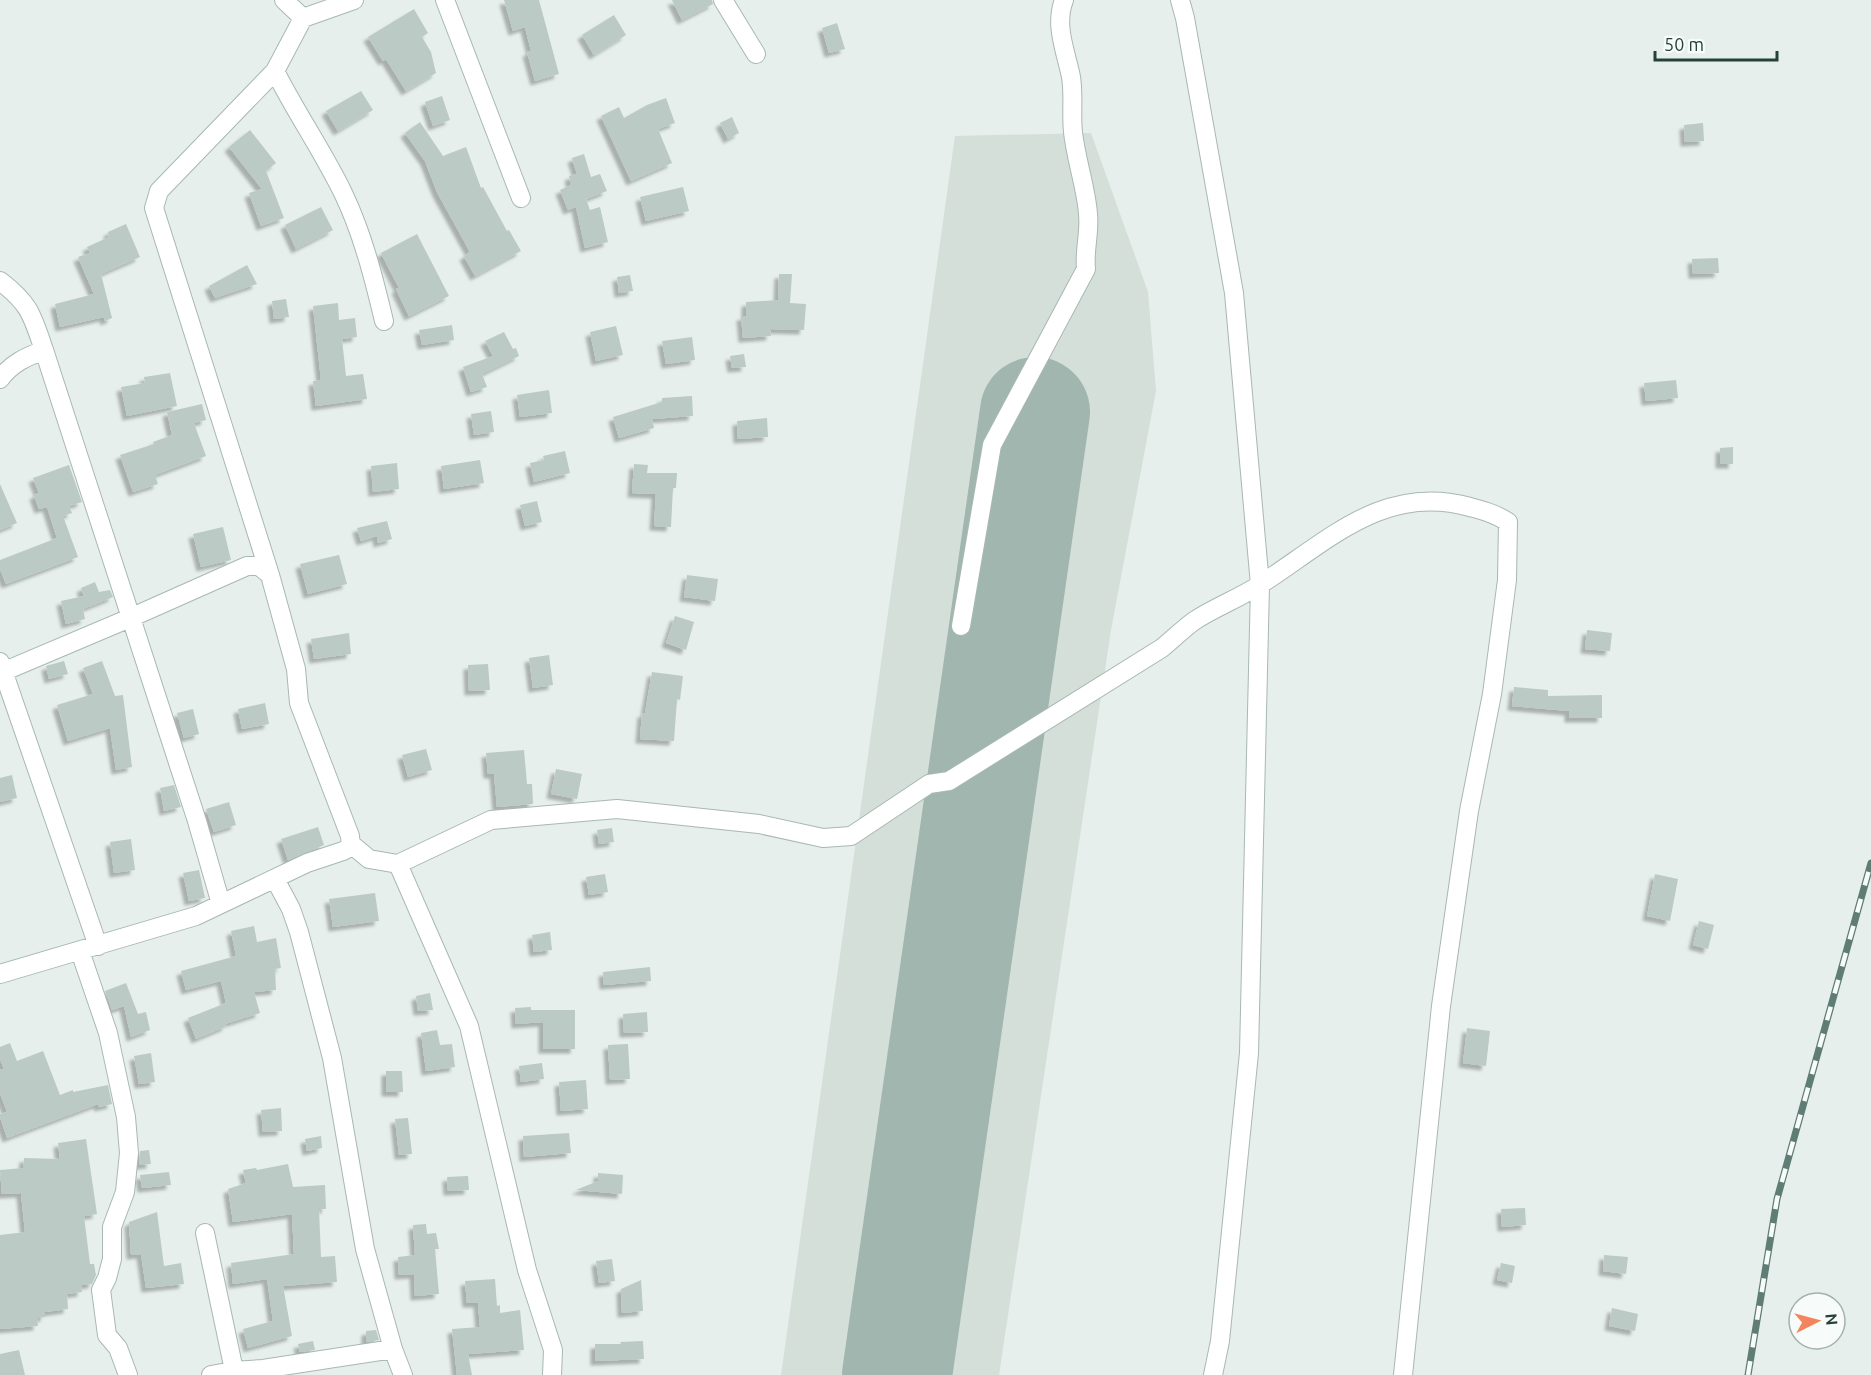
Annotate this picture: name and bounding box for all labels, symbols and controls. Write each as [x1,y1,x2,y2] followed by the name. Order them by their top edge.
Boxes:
[1655,24,1776,62] scale bar
[1664,34,1704,54] text: 50 m
[1787,1291,1847,1351] north arrow
[1822,1313,1841,1326] text: N

